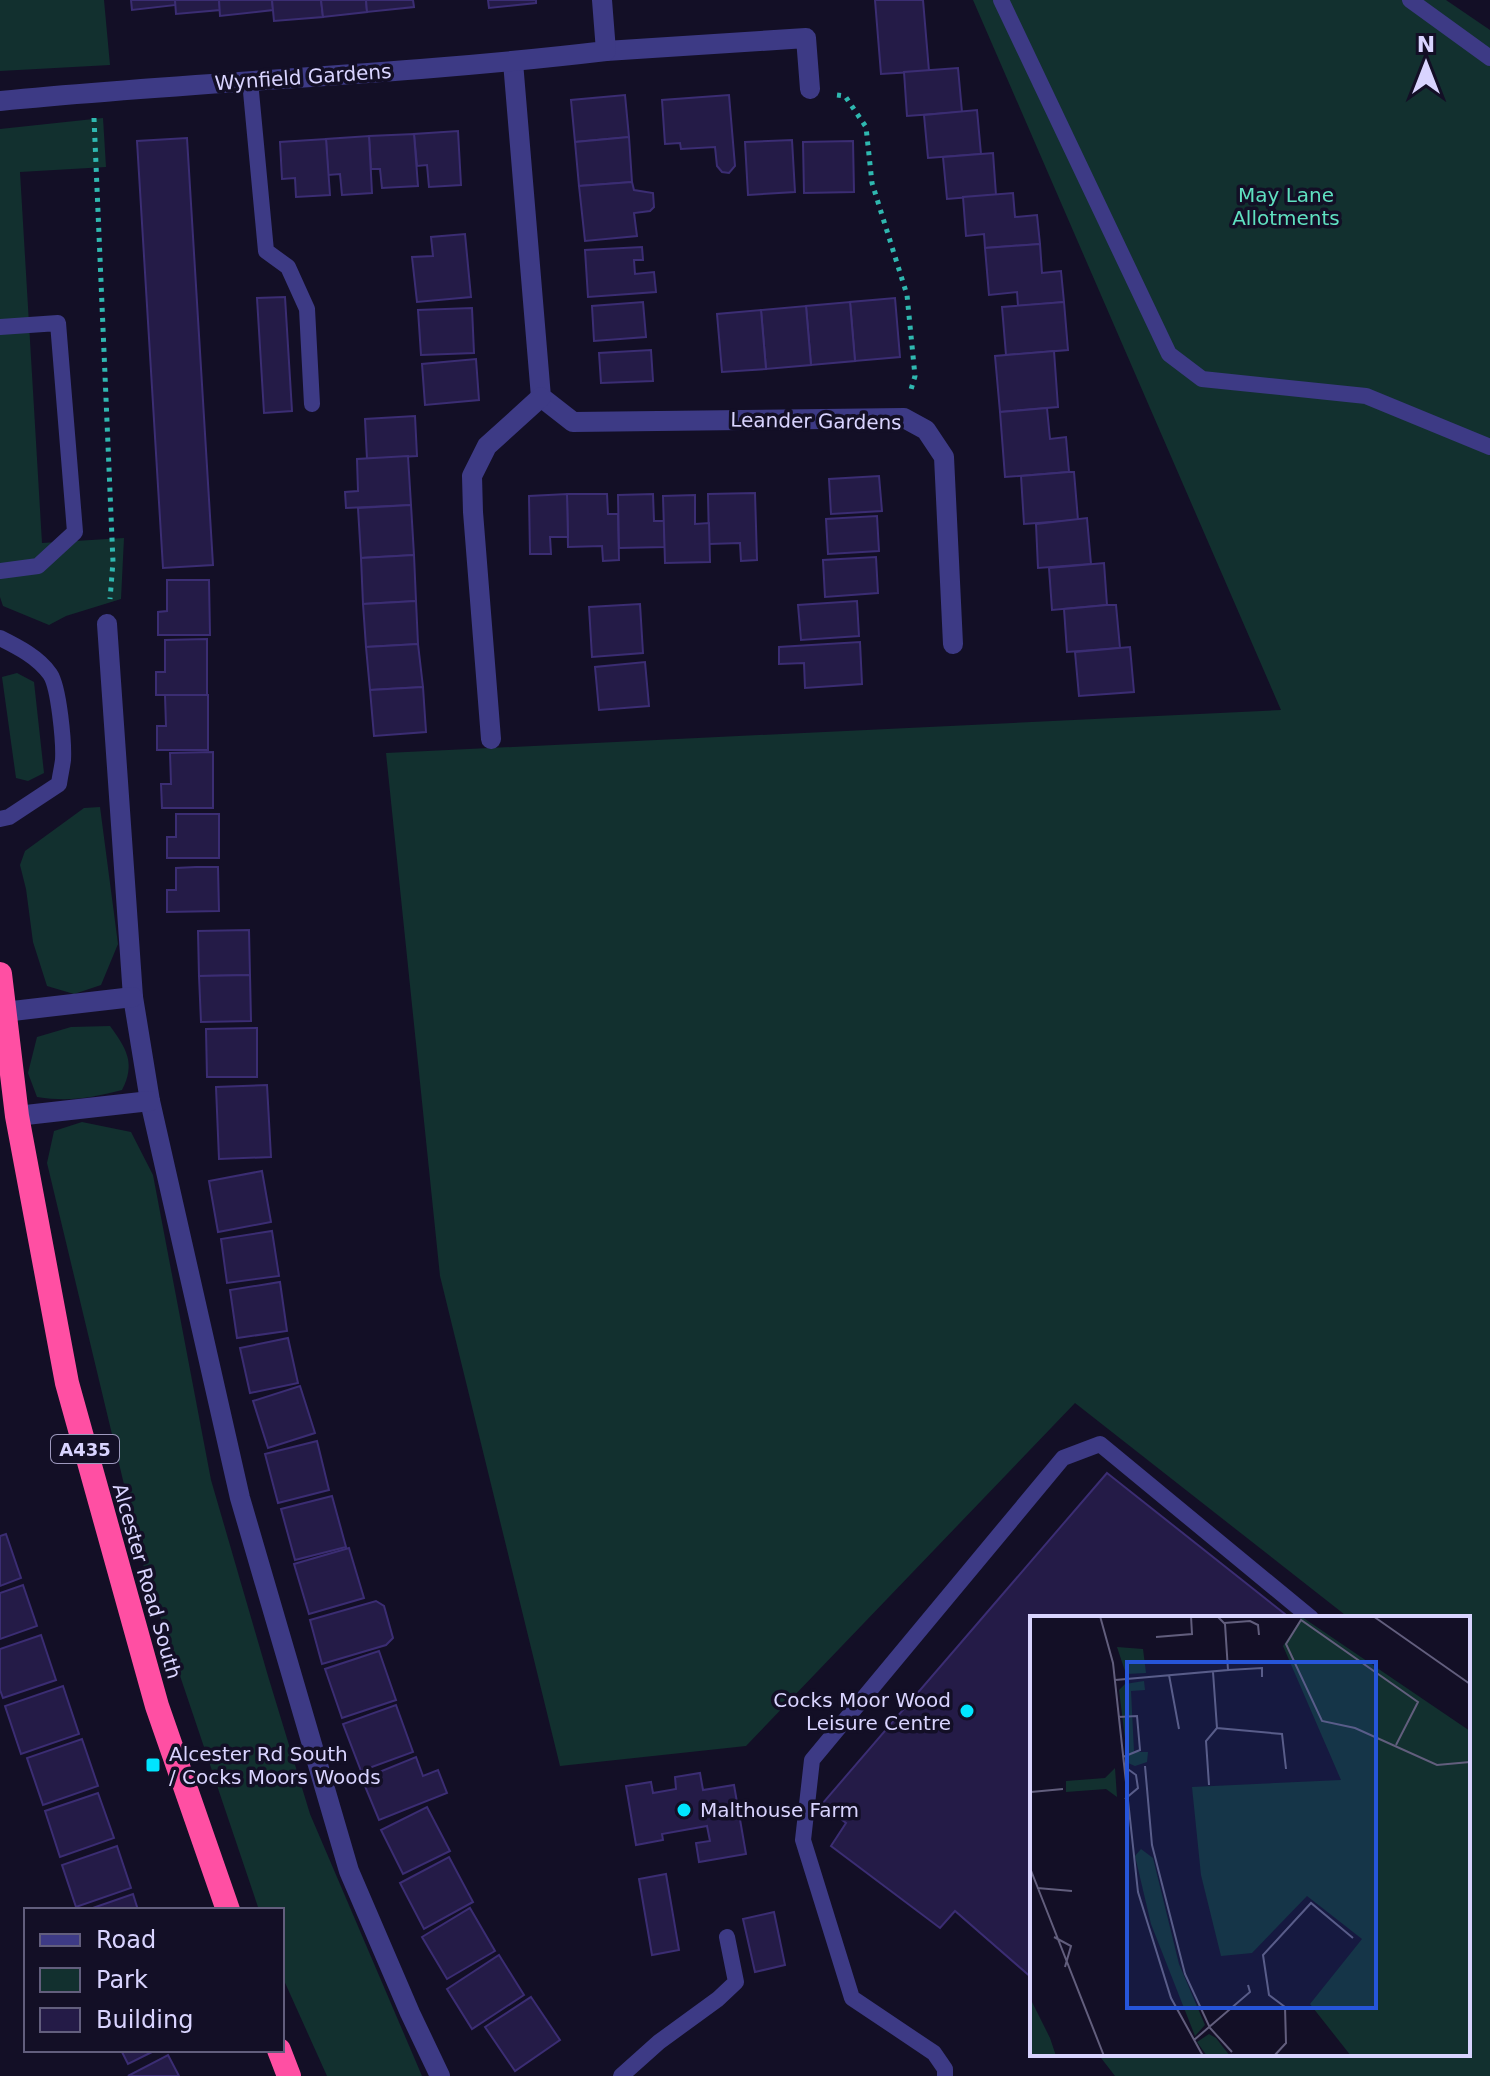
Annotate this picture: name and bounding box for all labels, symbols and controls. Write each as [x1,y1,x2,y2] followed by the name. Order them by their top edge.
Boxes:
[1386,24,1466,104] north arrow
[1417,32,1435,57] text: N
[214,59,392,95] street label: Wynfield Gardens
[1232,183,1340,230] park label: May Lane Allotments
[730,408,902,434] street label: Leander Gardens
[51,1435,119,1463] road number: A435
[108,1480,186,1682] street label: Alcester Road South
[1030,1616,1470,2056] inset map
[773,1688,951,1735] place label: Cocks Moor Wood Leisure Centre
[958,1702,976,1720] marker: Cocks Moor Wood Leisure Centre
[169,1742,381,1789] place label: Alcester Rd South / Cocks Moors Woods
[144,1756,162,1774] marker: Alcester Rd South / Cocks Moors Woods
[700,1798,859,1822] place label: Malthouse Farm
[675,1801,693,1819] marker: Malthouse Farm
[24,1908,284,2052] legend
[96,1926,156,1954] text: Road
[96,1966,148,1994] text: Park
[96,2006,193,2034] text: Building

